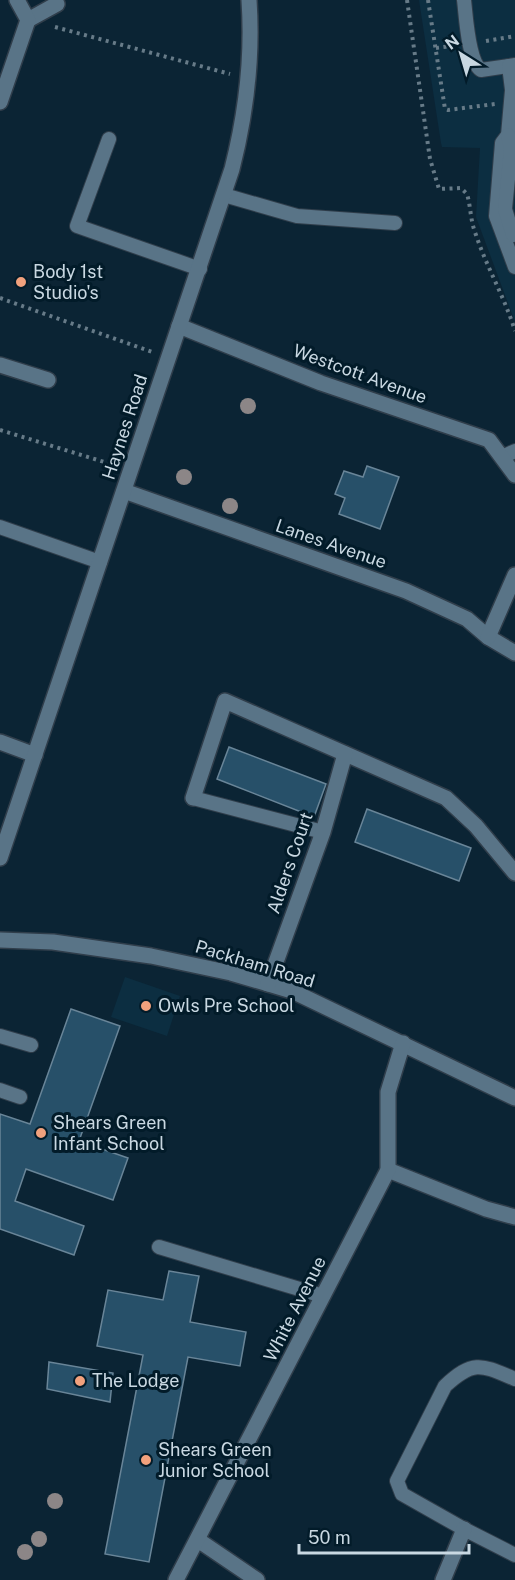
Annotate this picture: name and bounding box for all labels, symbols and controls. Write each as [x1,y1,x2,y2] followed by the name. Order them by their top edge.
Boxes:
[431,24,491,84] north arrow
[442,31,463,54] text: N
[33,261,103,303] place label: Body 1st Studio's
[14,275,28,289] marker: Body 1st Studio's
[290,340,430,408] street label: Westcott Avenue
[98,371,151,482] street label: Haynes Road
[273,515,389,572] street label: Lanes Avenue
[262,809,317,916] street label: Alders Court
[193,935,317,992] street label: Packham Road
[158,995,295,1016] place label: Owls Pre School
[139,999,153,1013] marker: Owls Pre School
[53,1112,167,1154] place label: Shears Green Infant School
[34,1126,48,1140] marker: Shears Green Infant School
[259,1253,330,1365] street label: White Avenue
[92,1370,180,1391] place label: The Lodge
[73,1374,87,1388] marker: The Lodge
[158,1439,272,1481] place label: Shears Green Junior School
[139,1453,153,1467] marker: Shears Green Junior School
[299,1517,468,1555] scale bar
[308,1527,351,1548] text: 50 m

